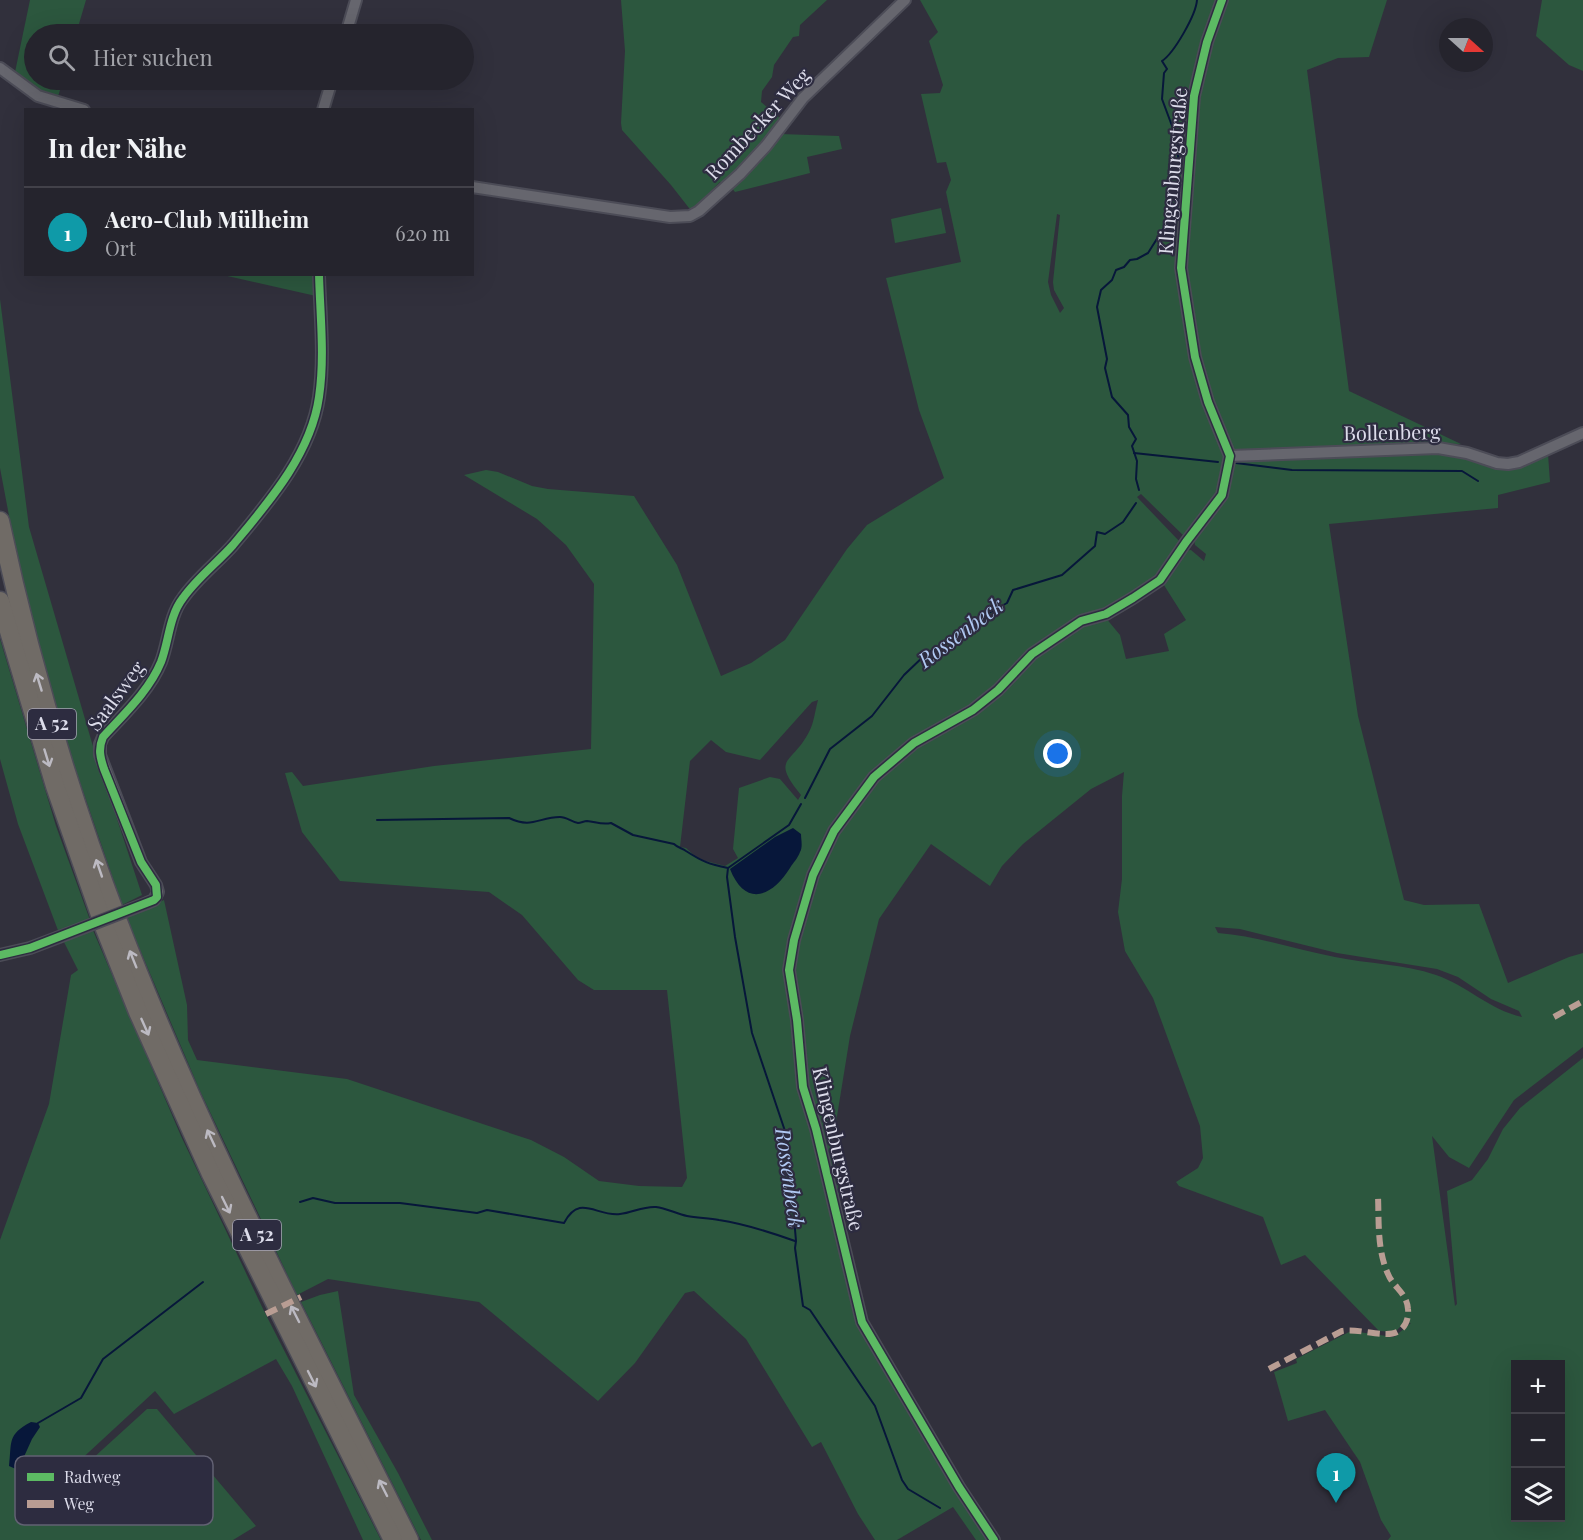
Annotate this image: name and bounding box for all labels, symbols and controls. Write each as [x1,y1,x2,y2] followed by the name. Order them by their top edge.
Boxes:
[1439,18,1493,72] north arrow
[24,24,474,90] search box
[45,41,78,74] icon: search
[93,42,213,72] text: Hier suchen
[698,61,816,185] street label: Rombecker Weg
[1151,86,1192,256] street label: Klingenburgstraße
[48,130,187,165] text: In der Nähe
[105,204,309,234] text: Aero-Club Mülheim
[64,219,71,246] text: 1
[395,219,450,246] text: 620 m
[105,234,136,261] text: Ort
[1343,417,1441,446] street label: Bollenberg
[910,590,1009,674] water label: Rossenbeck
[80,654,150,736] street label: Saalsweg
[33,673,44,692] one-way arrow
[28,709,76,739] road number: A 52
[1043,739,1072,768] your location
[42,748,53,767] one-way arrow
[92,859,103,878] one-way arrow
[127,950,138,969] one-way arrow
[140,1018,151,1036] one-way arrow
[807,1064,871,1233] street label: Klingenburgstraße
[770,1125,812,1230] water label: Rossenbeck
[205,1129,216,1147] one-way arrow
[221,1195,232,1213] one-way arrow
[233,1220,281,1250] road number: A 52
[289,1305,300,1323] one-way arrow
[1511,1360,1565,1522] map controls
[1511,1360,1565,1414] button: +
[307,1370,319,1388] one-way arrow
[1511,1414,1565,1468] button: −
[1316,1454,1356,1503] pin: 1
[15,1456,213,1525] legend
[64,1466,121,1487] text: Radweg
[1511,1468,1565,1522] button: layers
[377,1479,388,1497] one-way arrow
[63,1493,94,1514] text: Weg

